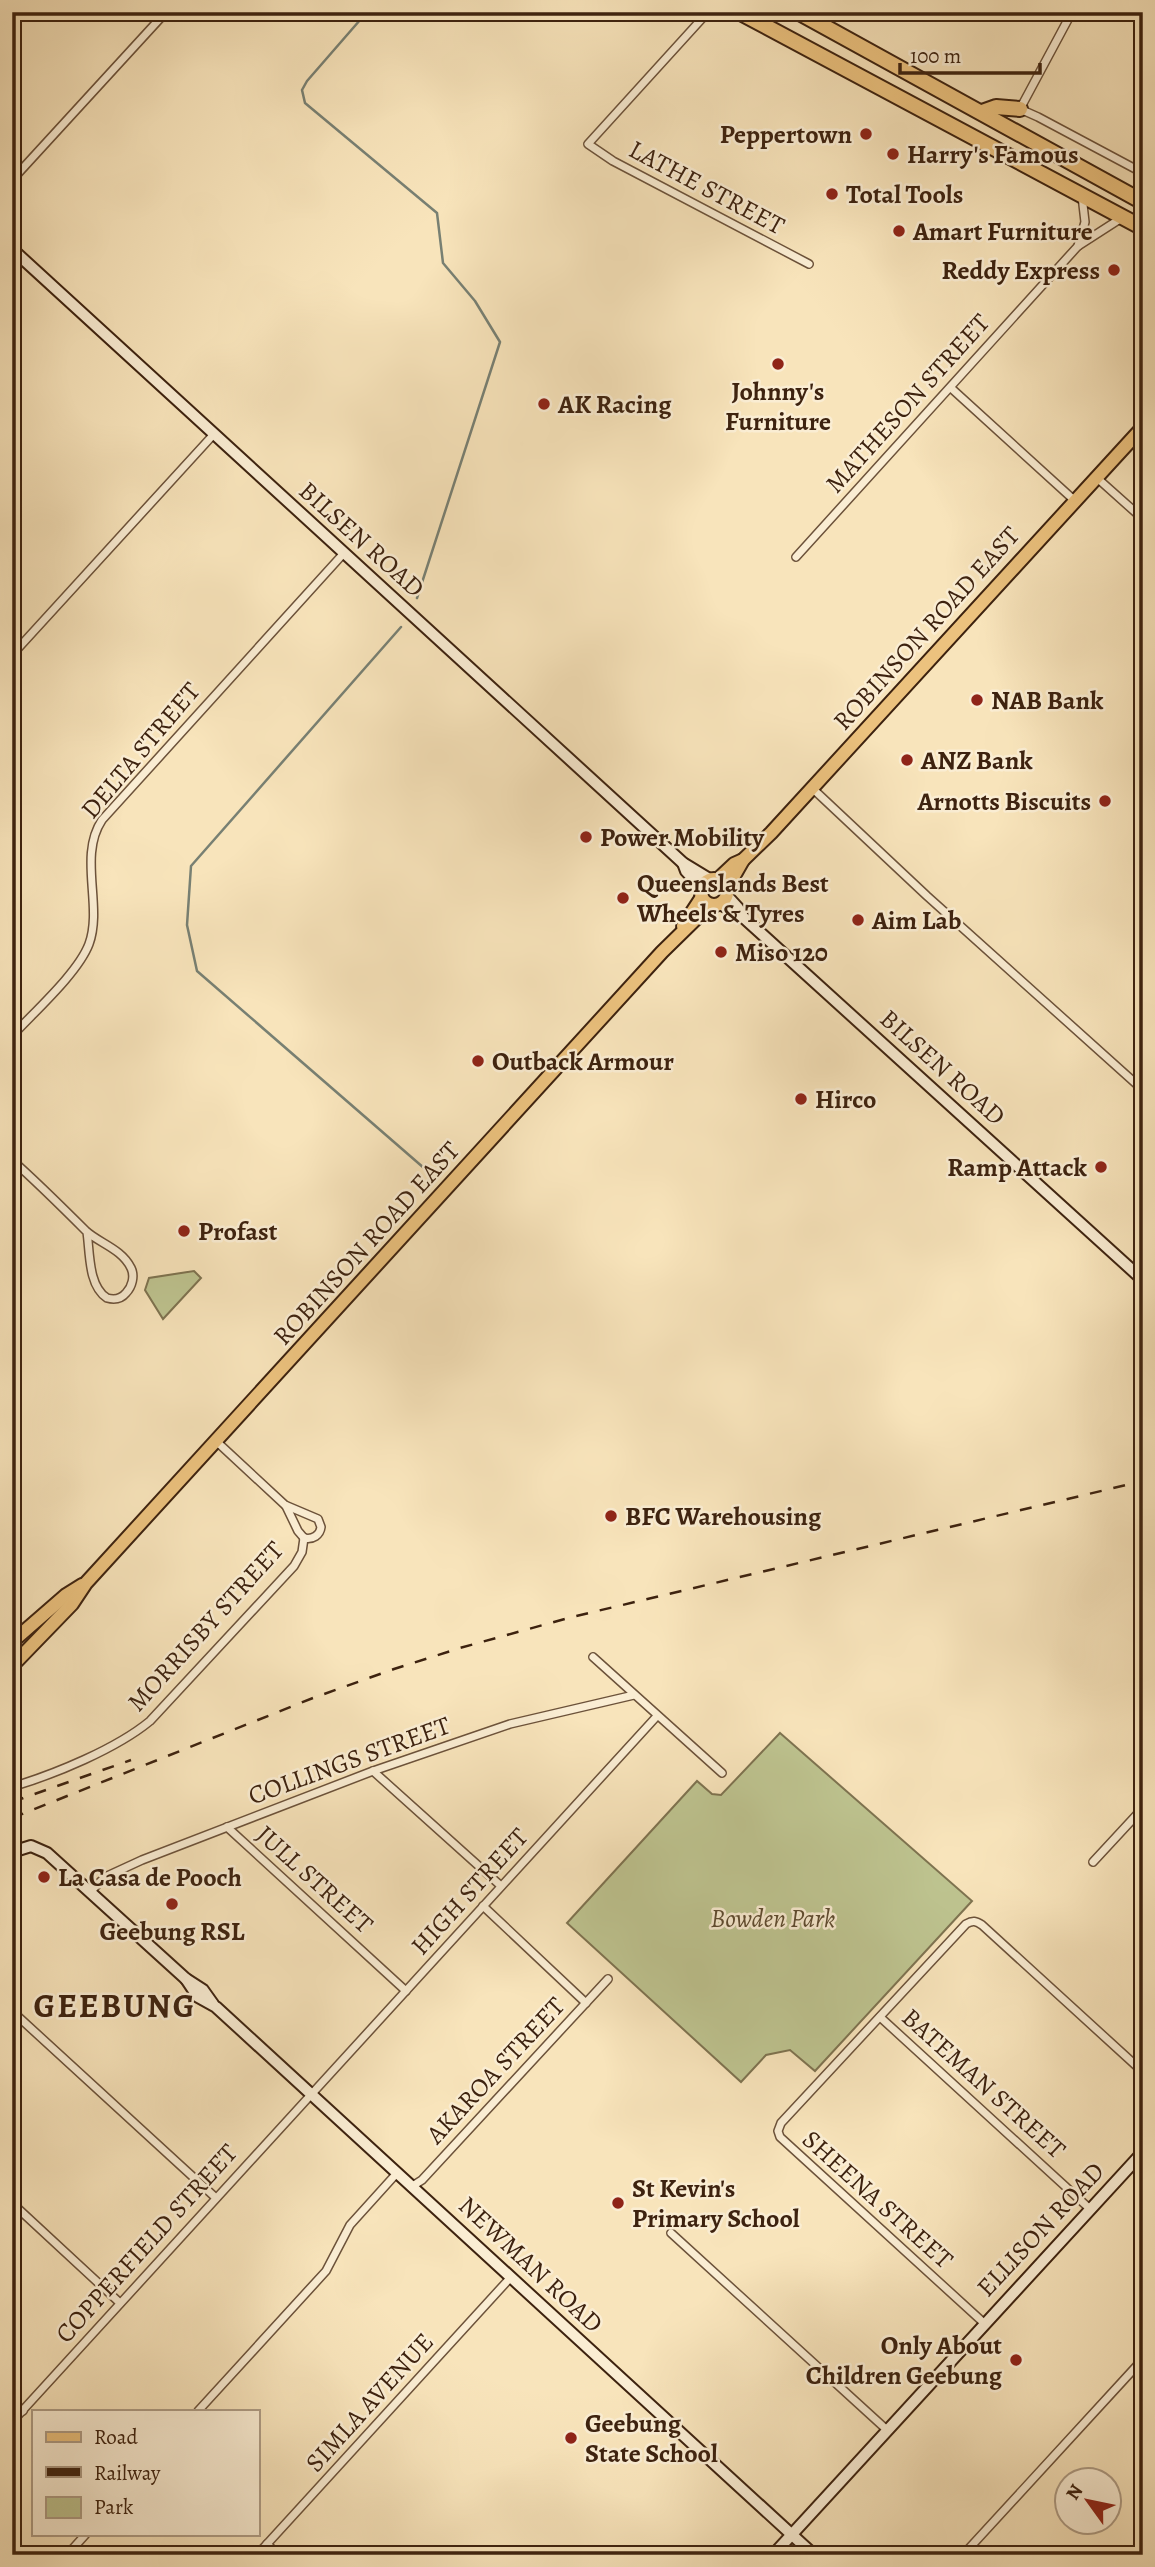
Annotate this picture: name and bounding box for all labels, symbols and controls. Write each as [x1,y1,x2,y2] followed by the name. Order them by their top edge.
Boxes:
[900,32,1040,76] scale bar
[910,42,961,70] text: 100 m
[720,117,852,152] place label: Peppertown
[858,126,874,142] marker: Peppertown
[623,132,791,243] street label: LATHE STREET
[907,137,1079,172] place label: Harry's Famous
[885,146,901,162] marker: Harry's Famous
[846,177,963,212] place label: Total Tools
[824,186,840,202] marker: Total Tools
[912,214,1093,249] place label: Amart Furniture
[891,223,907,239] marker: Amart Furniture
[942,253,1100,288] place label: Reddy Express
[1106,262,1122,278] marker: Reddy Express
[817,306,997,501] street label: MATHESON STREET
[770,356,786,372] marker: Johnny's Furniture
[725,374,831,439] place label: Johnny's Furniture
[557,387,672,422] place label: AK Racing
[536,396,552,412] marker: AK Racing
[291,474,432,605] street label: BILSEN ROAD
[825,519,1027,738] street label: ROBINSON ROAD EAST
[73,675,208,826] street label: DELTA STREET
[991,683,1104,718] place label: NAB Bank
[969,692,985,708] marker: NAB Bank
[920,743,1033,778] place label: ANZ Bank
[899,752,915,768] marker: ANZ Bank
[917,784,1091,819] place label: Arnotts Biscuits
[1097,793,1113,809] marker: Arnotts Biscuits
[600,820,765,855] place label: Power Mobility
[578,829,594,845] marker: Power Mobility
[636,866,829,931] place label: Queenslands Best Wheels & Tyres
[615,890,631,906] marker: Queenslands Best Wheels & Tyres
[871,903,961,938] place label: Aim Lab
[850,912,866,928] marker: Aim Lab
[735,935,828,970] place label: Miso 120
[713,944,729,960] marker: Miso 120
[872,1002,1013,1133] street label: BILSEN ROAD
[492,1044,674,1079] place label: Outback Armour
[470,1053,486,1069] marker: Outback Armour
[815,1082,877,1117] place label: Hirco
[793,1091,809,1107] marker: Hirco
[265,1134,467,1353] street label: ROBINSON ROAD EAST
[947,1150,1088,1185] place label: Ramp Attack
[1093,1159,1109,1175] marker: Ramp Attack
[198,1214,278,1249] place label: Profast
[176,1223,192,1239] marker: Profast
[625,1499,822,1534] place label: BFC Warehousing
[603,1508,619,1524] marker: BFC Warehousing
[119,1534,291,1719] street label: MORRISBY STREET
[243,1708,455,1813] street label: COLLINGS STREET
[249,1818,381,1941] street label: JULL STREET
[403,1820,536,1962] street label: HIGH STREET
[58,1860,242,1895] place label: La Casa de Pooch
[36,1869,52,1885] marker: La Casa de Pooch
[164,1896,180,1912] marker: Geebung RSL
[711,1901,835,1936] park label: Bowden Park
[100,1914,245,1949] place label: Geebung RSL
[34,1983,196,2028] district label: GEEBUNG
[418,1989,573,2152] street label: AKAROA STREET
[894,2000,1073,2166] street label: BATEMAN STREET
[795,2122,961,2277] street label: SHEENA STREET
[47,2136,245,2350] street label: COPPERFIELD STREET
[969,2154,1112,2304] street label: ELLISON ROAD
[632,2171,800,2236] place label: St Kevin's Primary School
[451,2188,611,2341] street label: NEWMAN ROAD
[610,2195,626,2211] marker: St Kevin's Primary School
[297,2325,441,2480] street label: SIMLA AVENUE
[806,2328,1003,2393] place label: Only About Children Geebung
[1008,2352,1024,2368] marker: Only About Children Geebung
[585,2406,718,2471] place label: Geebung State School
[32,2410,259,2536] legend
[94,2423,138,2451] text: Road
[563,2430,579,2446] marker: Geebung State School
[94,2459,161,2487] text: Railway
[1054,2466,1124,2536] north arrow
[1060,2479,1089,2505] text: N
[94,2493,134,2521] text: Park

